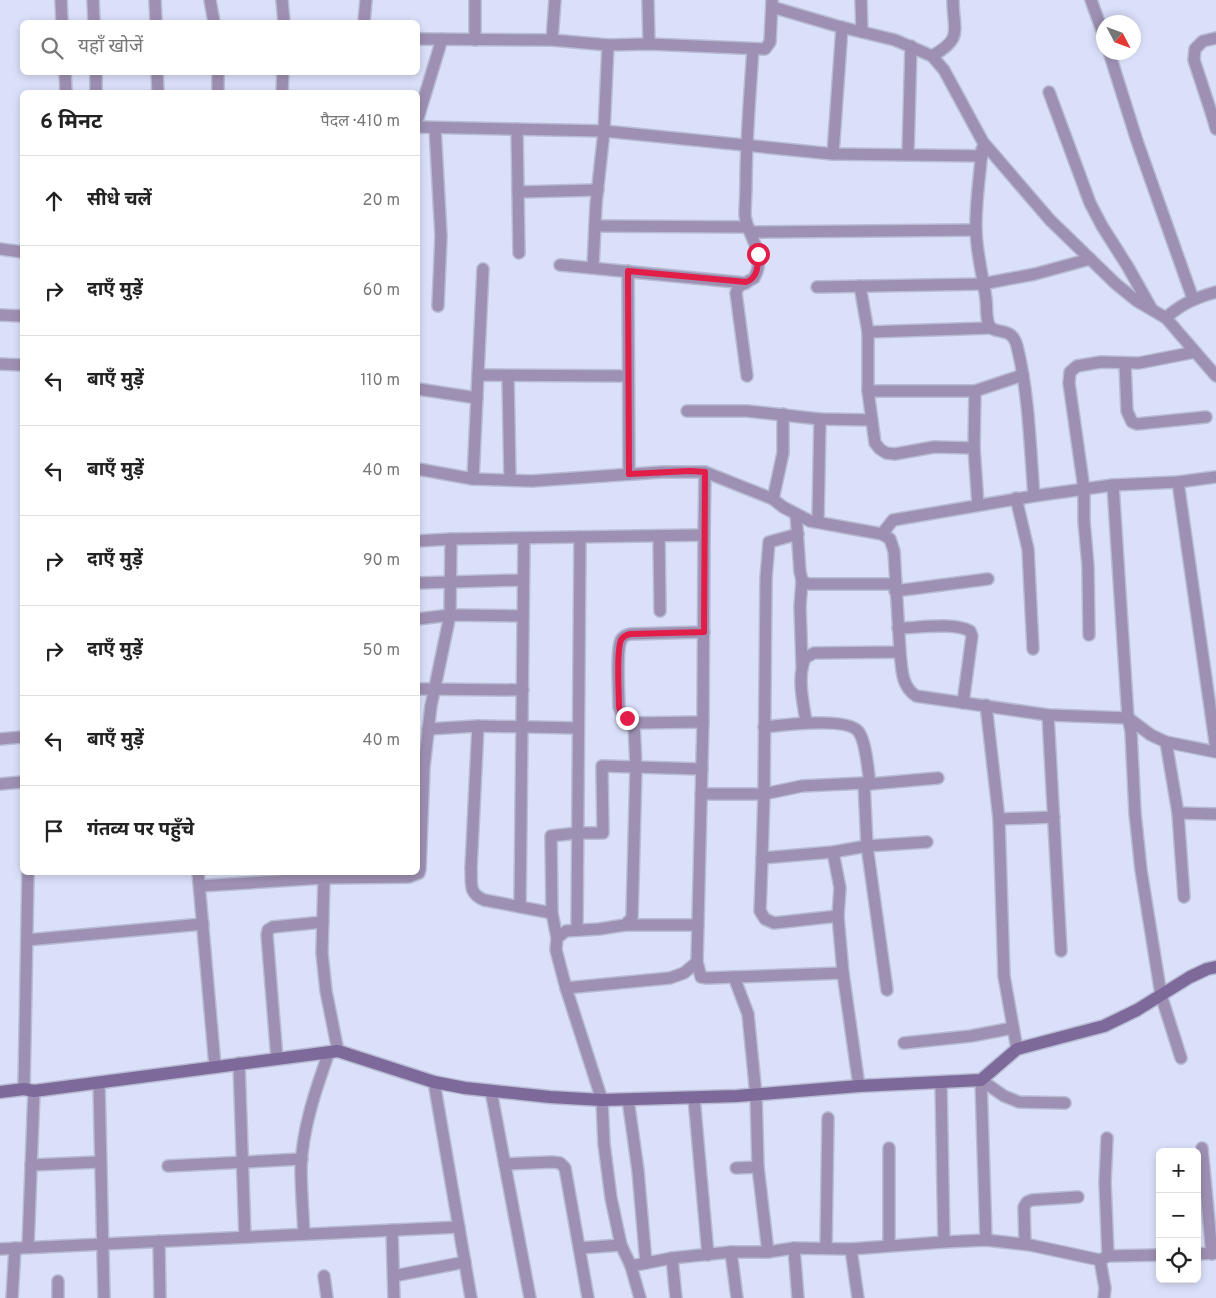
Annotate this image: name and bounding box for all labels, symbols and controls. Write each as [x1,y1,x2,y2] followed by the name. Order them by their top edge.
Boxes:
[1096,15,1141,60] north arrow
[20,20,420,75] search box
[38,34,66,62] icon: search
[78,35,143,59] text: यहाँ खोजें
[40,109,102,136] text: 6 मिनट
[321,112,400,132] text: पैदल · 410 m
[40,187,68,215] icon: ahead
[87,188,152,212] text: सीधे चलें
[363,191,400,211] text: 20 m
[747,243,770,266] route start
[40,277,68,305] icon: right
[87,278,143,302] text: दाएँ मुड़ें
[363,281,400,301] text: 60 m
[40,367,68,395] icon: left
[87,368,144,392] text: बाएँ मुड़ें
[360,371,400,391] text: 110 m
[40,457,68,485] icon: left
[87,458,144,482] text: बाएँ मुड़ें
[362,461,400,481] text: 40 m
[40,547,68,575] icon: right
[87,548,143,572] text: दाएँ मुड़ें
[363,551,400,571] text: 90 m
[40,637,68,665] icon: right
[87,638,143,662] text: दाएँ मुड़ें
[363,641,400,661] text: 50 m
[616,707,639,730] route end
[40,727,68,755] icon: left
[87,728,144,752] text: बाएँ मुड़ें
[362,731,400,751] text: 40 m
[40,817,68,845] icon: arrive
[87,818,194,842] text: गंतव्य पर पहुँचे
[1156,1148,1201,1283] map controls
[1156,1148,1201,1193] button: +
[1156,1193,1201,1238] button: −
[1156,1238,1201,1283] button: locate

